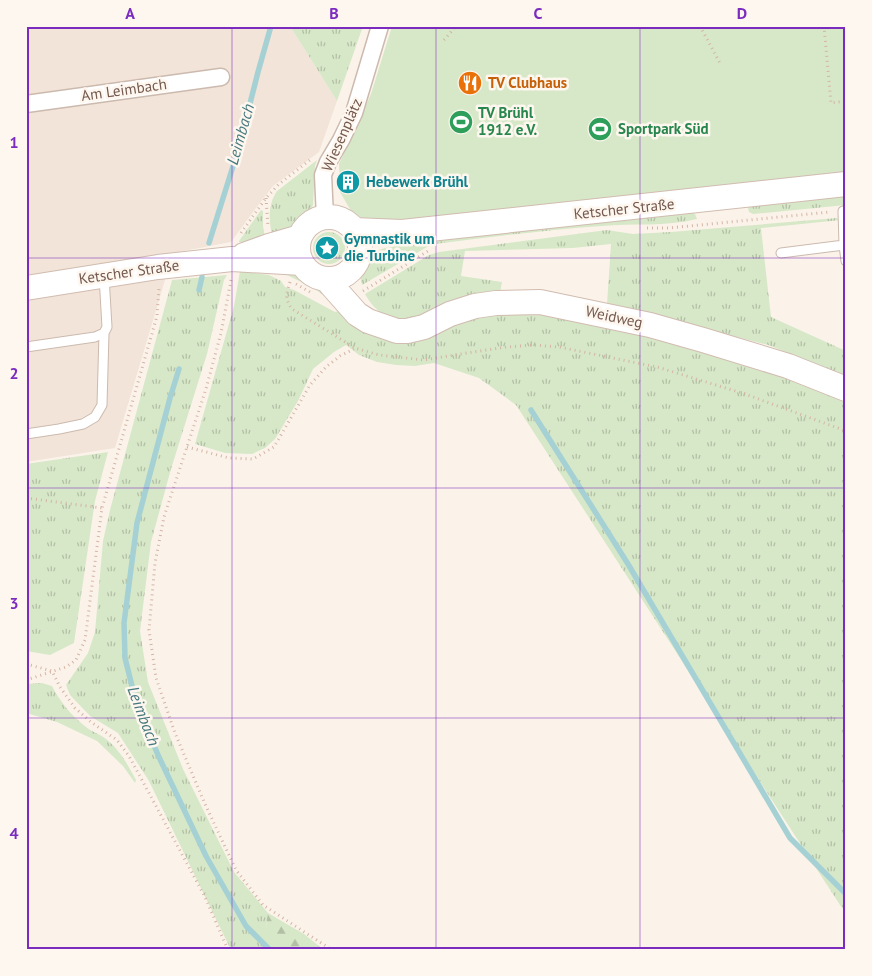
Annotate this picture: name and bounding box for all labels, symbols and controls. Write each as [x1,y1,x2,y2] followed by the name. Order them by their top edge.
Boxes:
[125,3,135,23] text: A
[329,3,339,23] text: B
[534,3,543,23] text: C
[737,3,747,23] text: D
[457,70,483,96] restaurant icon: TV Clubhaus
[488,73,567,92] place label: TV Clubhaus
[80,74,168,105] street label: Am Leimbach
[317,95,366,174] street label: Wiesenplätz
[222,101,258,167] water label: Leimbach
[478,103,538,139] place label: TV Brühl 1912 e.V.
[448,109,474,135] sports icon: TV Brühl 1912 e.V.
[587,116,613,142] sports icon: Sportpark Süd
[618,119,709,138] place label: Sportpark Süd
[9,132,19,152] text: 1
[335,169,361,195] building icon: Hebewerk Brühl
[366,172,469,191] place label: Hebewerk Brühl
[573,194,675,223] street label: Ketscher Straße
[344,229,434,265] place label: Gymnastik um die Turbine
[314,235,340,261] place icon: Gymnastik um die Turbine
[77,255,180,288] street label: Ketscher Straße
[584,301,644,332] street label: Weidweg
[9,363,19,383] text: 2
[9,593,19,613] text: 3
[123,683,165,749] water label: Leimbach
[9,823,19,843] text: 4

